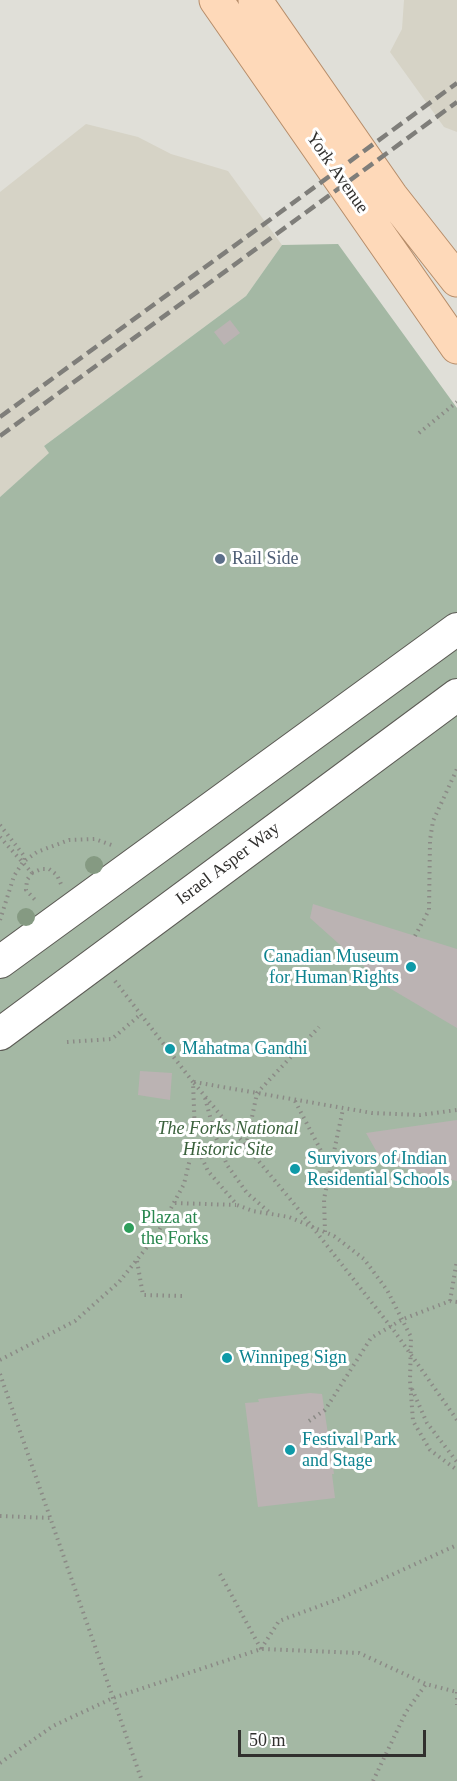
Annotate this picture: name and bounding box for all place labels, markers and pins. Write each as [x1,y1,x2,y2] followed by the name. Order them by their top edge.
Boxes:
[232,548,298,570] place label: Rail Side
[213,552,227,566] marker: Rail Side
[264,946,399,988] place label: Canadian Museum for Human Rights
[404,960,418,974] marker: Canadian Museum for Human Rights
[182,1038,307,1060] place label: Mahatma Gandhi
[163,1042,177,1056] marker: Mahatma Gandhi
[307,1148,449,1190] place label: Survivors of Indian Residential Schools
[288,1162,302,1176] marker: Survivors of Indian Residential Schools
[141,1207,208,1250] place label: Plaza at the Forks
[122,1221,136,1235] marker: Plaza at the Forks
[239,1347,347,1369] place label: Winnipeg Sign
[220,1351,234,1365] marker: Winnipeg Sign
[302,1429,396,1472] place label: Festival Park and Stage
[283,1443,297,1457] marker: Festival Park and Stage

